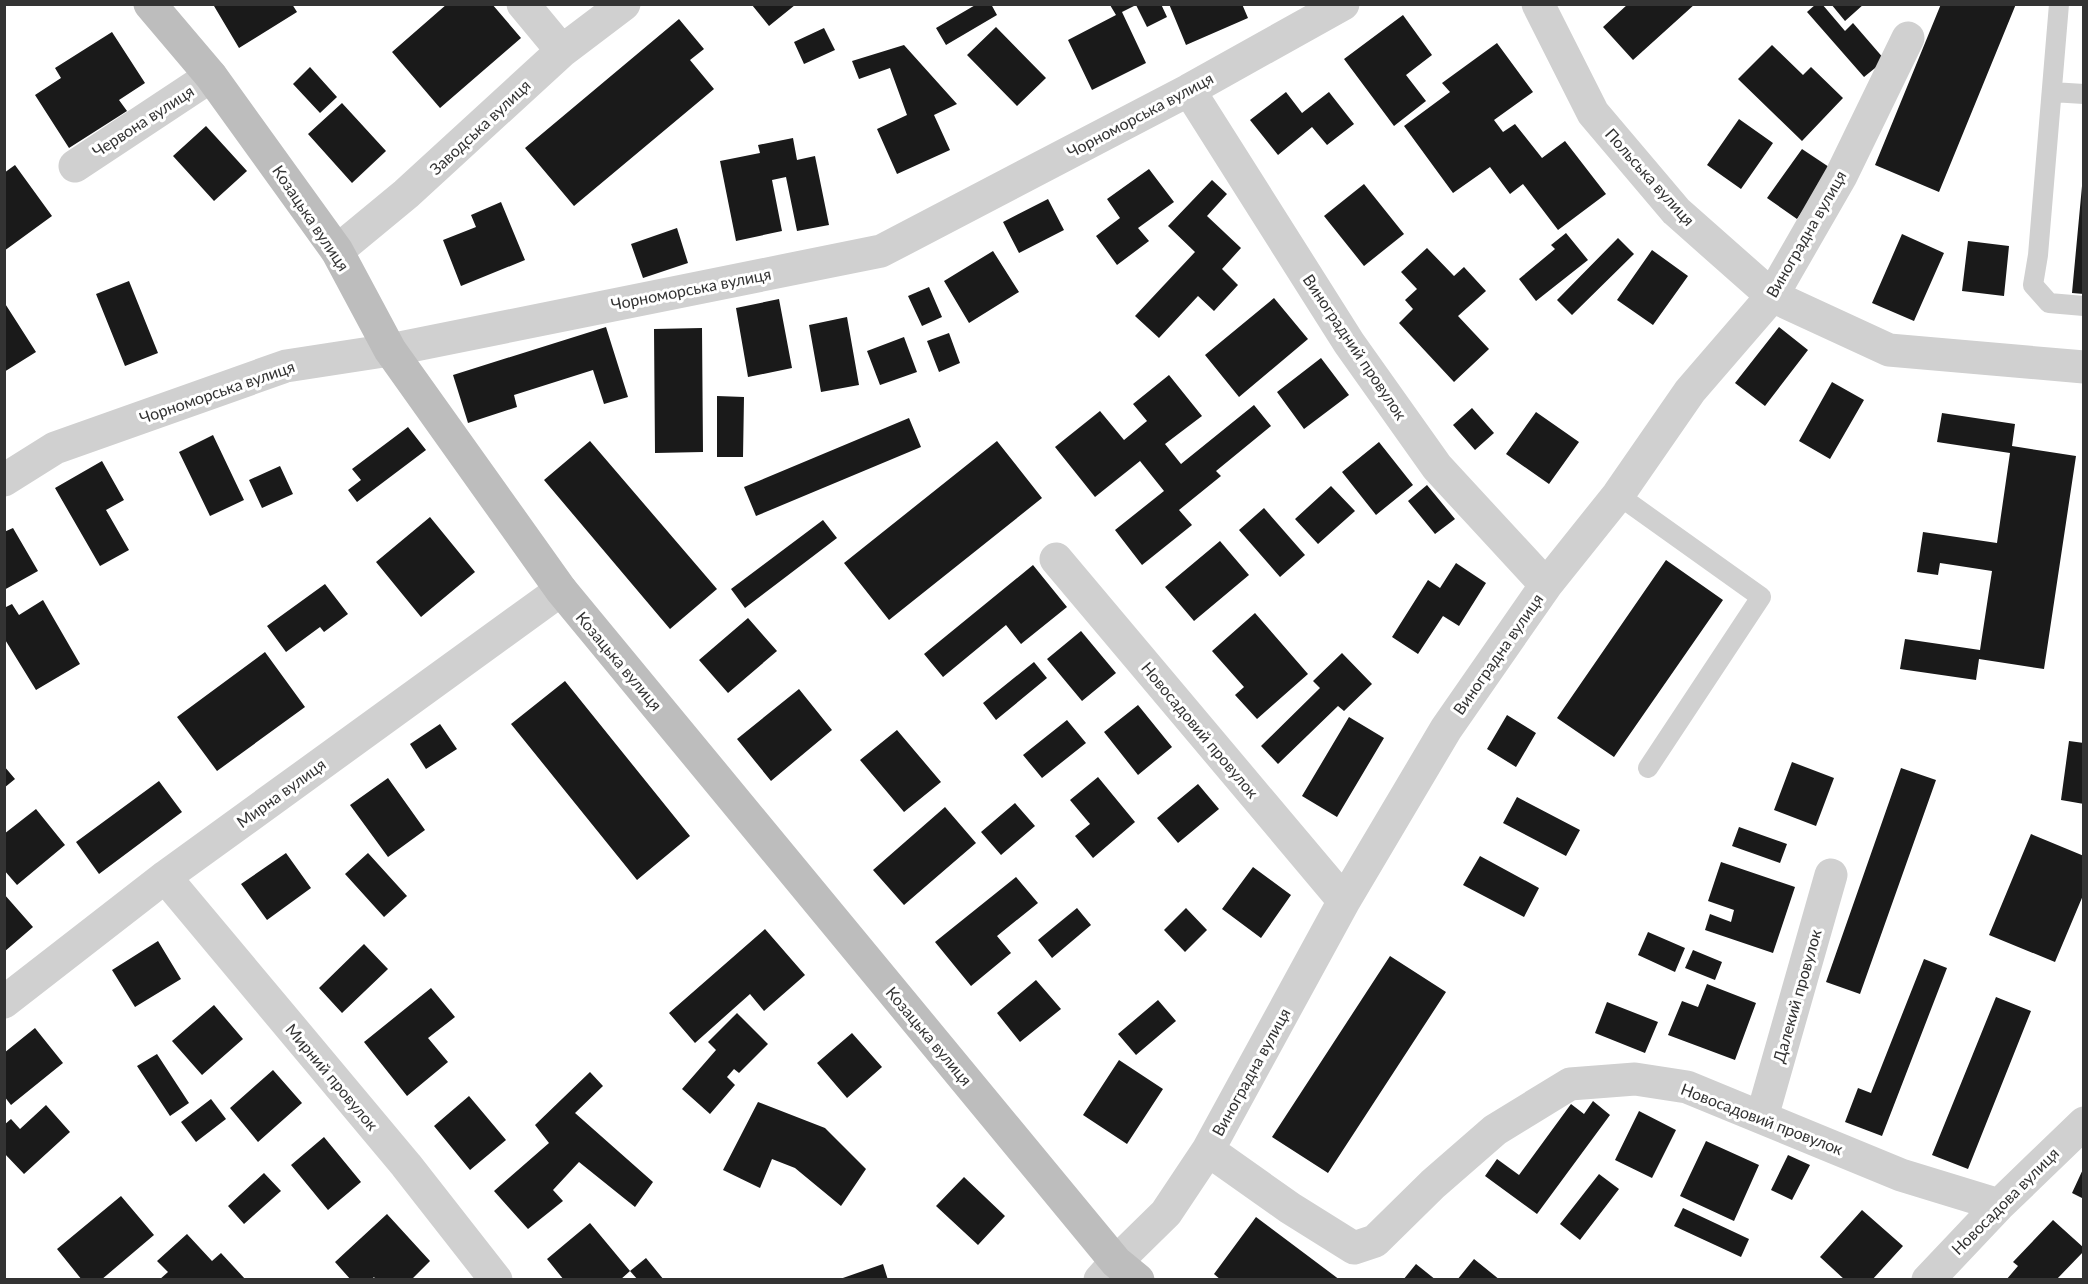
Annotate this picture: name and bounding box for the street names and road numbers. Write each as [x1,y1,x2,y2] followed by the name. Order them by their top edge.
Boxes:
[1063,68,1216,161] street label: Чорноморська вулиця
[425,75,534,178] street label: Заводська вулиця
[88,81,197,160] street label: Червона вулиця
[1602,124,1699,229] street label: Польська вулиця
[269,161,354,274] street label: Козацька вулиця
[1762,167,1850,301] street label: Виноградна вулиця
[609,264,773,313] street label: Чорноморська вулиця
[1300,270,1412,424] street label: Виноградний провулок
[137,356,297,427] street label: Чорноморська вулиця
[1449,590,1546,718] street label: Виноградна вулиця
[573,607,666,714] street label: Козацька вулиця
[1138,658,1263,802] street label: Новосадовий провулок
[233,754,329,831] street label: Мирна вулиця
[1768,926,1825,1065] street label: Далекий провулок
[883,982,976,1089] street label: Козацька вулиця
[1208,1004,1294,1139] street label: Виноградна вулиця
[282,1019,383,1134] street label: Мирний провулок
[1679,1079,1847,1158] street label: Новосадовий провулок
[1947,1143,2062,1258] street label: Новосадова вулиця

